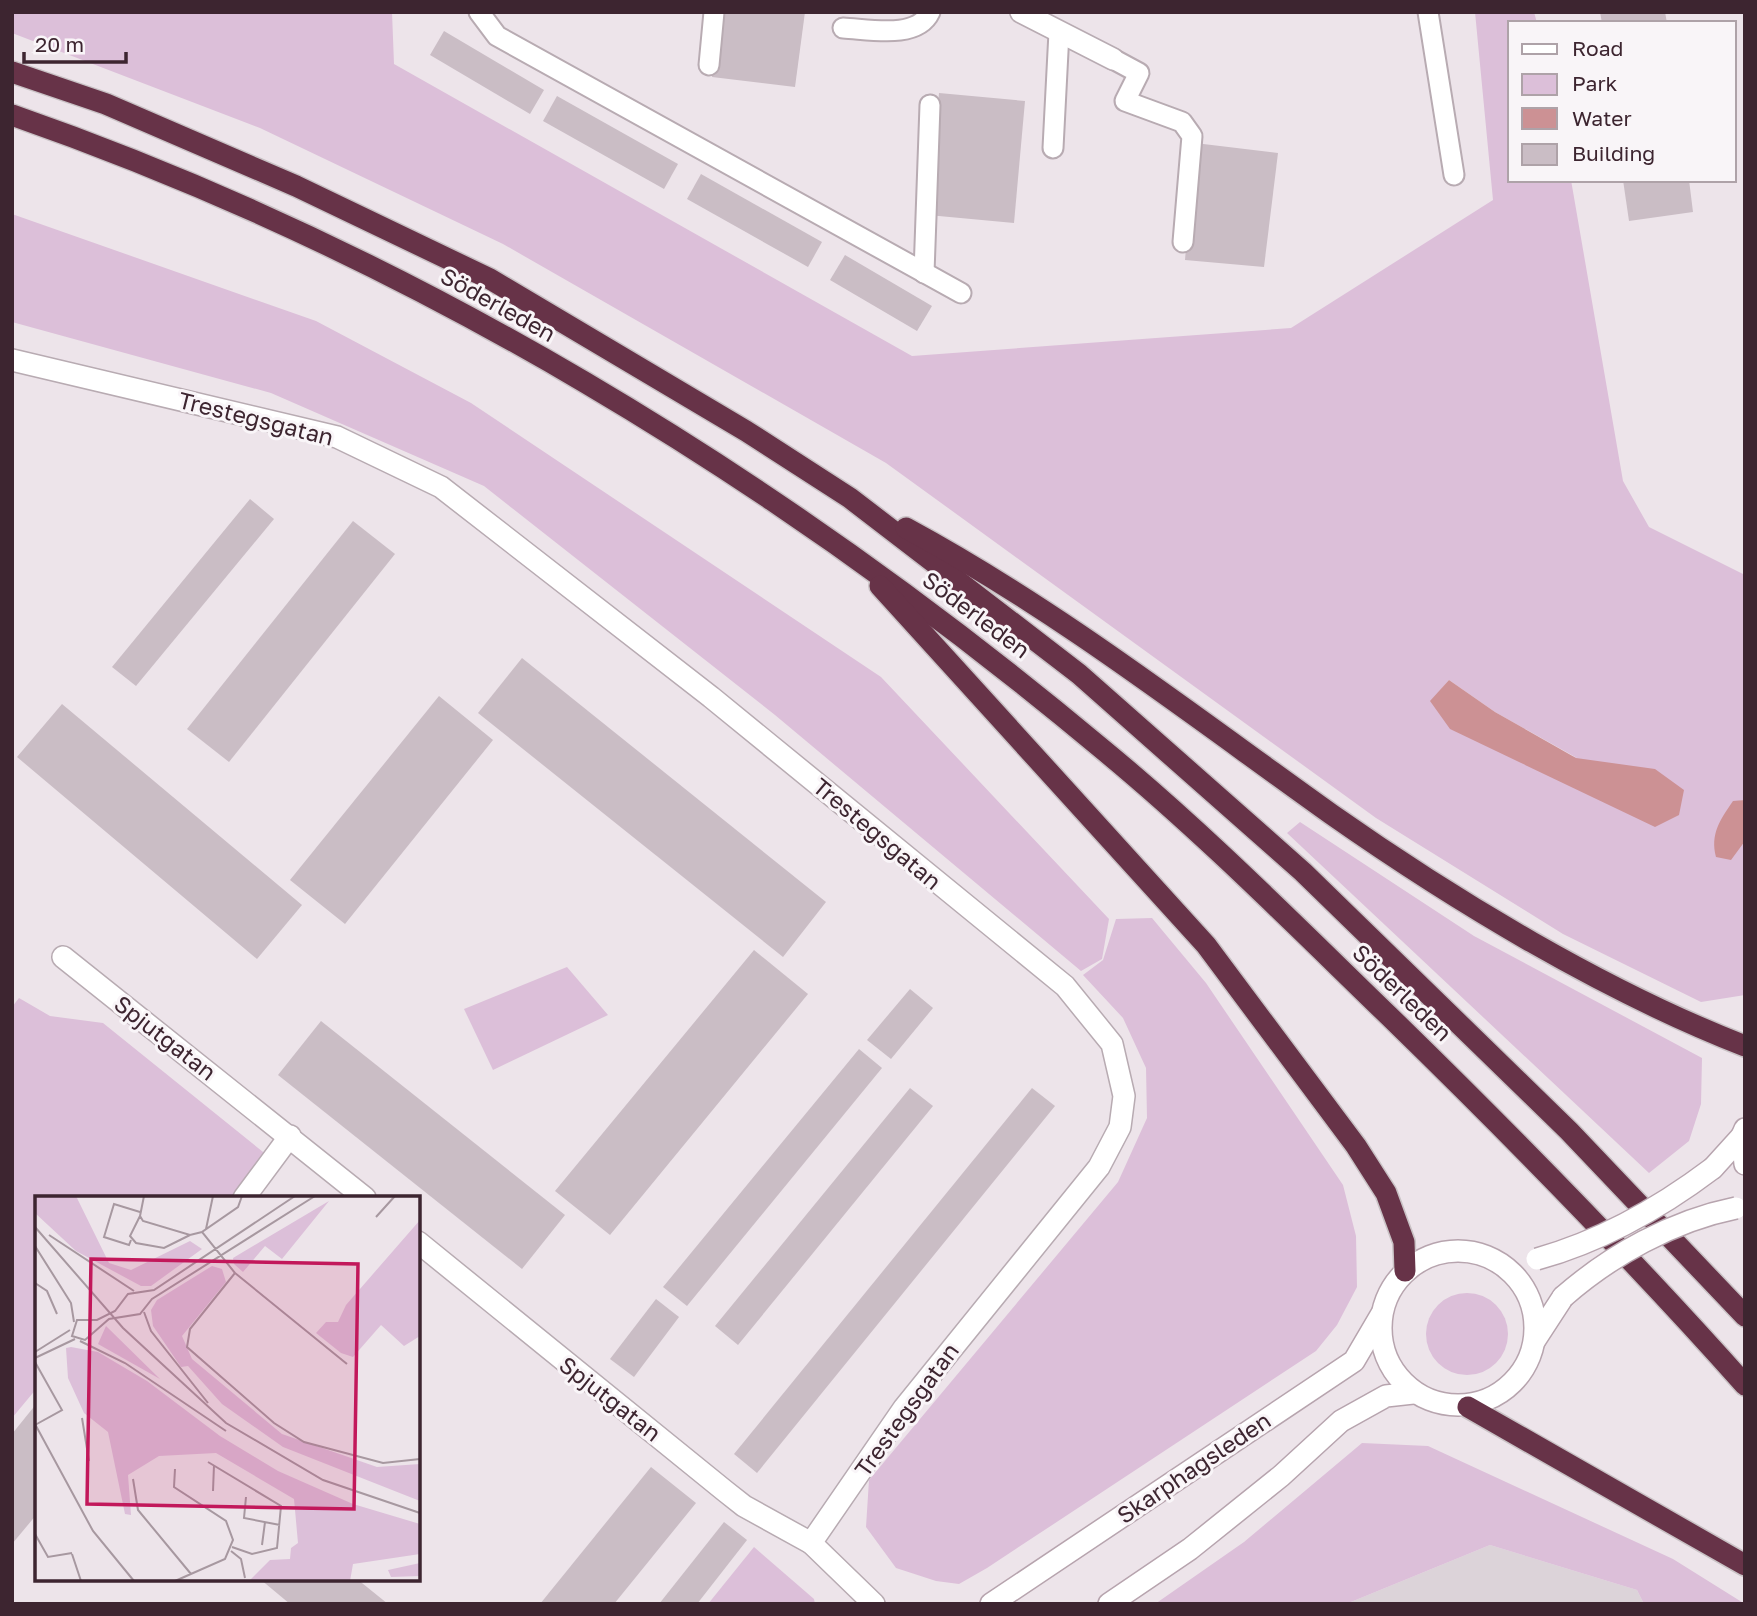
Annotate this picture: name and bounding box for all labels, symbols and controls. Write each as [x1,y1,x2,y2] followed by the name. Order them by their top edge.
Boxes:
[24,21,126,65] scale bar
[1508,21,1736,182] legend
[35,31,84,57] text: 20 m
[1572,35,1623,61] text: Road
[1572,70,1618,96] text: Park
[1572,105,1632,131] text: Water
[1572,140,1655,166] text: Building
[436,261,561,347] street label: Söderleden
[176,385,337,451] street label: Trestegsgatan
[917,565,1036,664] street label: Söderleden
[808,772,947,895] street label: Trestegsgatan
[1347,938,1458,1046] street label: Söderleden
[109,989,222,1086] street label: Spjutgatan
[35,1196,420,1581] inset map
[848,1337,964,1482] street label: Trestegsgatan
[554,1350,667,1447] street label: Spjutgatan
[1111,1405,1276,1529] street label: Skarphagsleden

